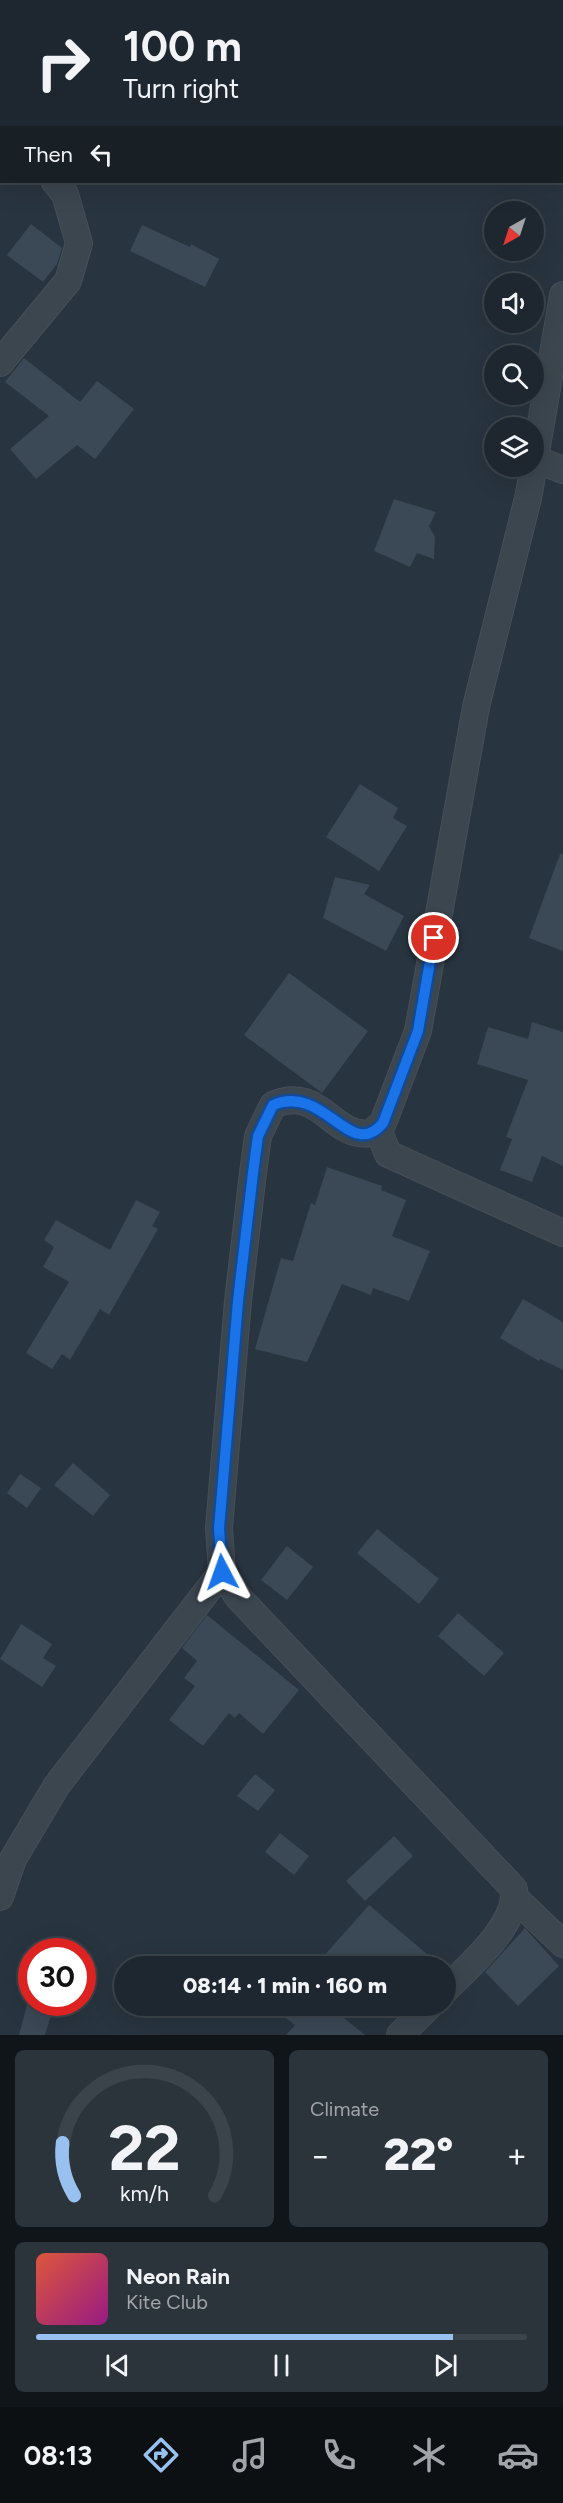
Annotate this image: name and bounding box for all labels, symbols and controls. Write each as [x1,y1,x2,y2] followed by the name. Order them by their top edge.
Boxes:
[123,21,242,72] text: 100 m
[24,24,102,102] icon: right
[123,72,239,105] text: Turn right
[85,138,118,171] icon: left
[24,141,73,168] text: Then
[484,201,544,261] north arrow
[484,201,544,477] map controls
[484,273,544,333] button: sound
[484,345,544,405] button: search
[484,417,544,477] button: layers
[408,912,459,963] pin
[417,921,450,954] icon: arrive
[190,1540,254,1604] position arrow
[18,1938,96,2016] speed limit sign: 30
[183,1972,387,1999] text: 08:14 · 1 min · 160 m
[310,2097,379,2121] text: Climate
[108,2111,181,2186] text: 22
[383,2127,454,2181] text: 22°
[310,2136,331,2175] text: −
[506,2136,527,2175] text: +
[120,2181,169,2206] text: km/h
[126,2263,230,2290] text: Neon Rain
[126,2290,208,2314] text: Kite Club
[101,2349,134,2382] icon: previous
[265,2349,298,2382] icon: pause
[429,2349,462,2382] icon: next
[140,2434,182,2476] icon: directions
[229,2434,271,2476] icon: music
[318,2434,360,2476] icon: phone
[408,2434,450,2476] icon: climate
[497,2434,539,2476] icon: car
[24,2439,92,2472] text: 08:13

